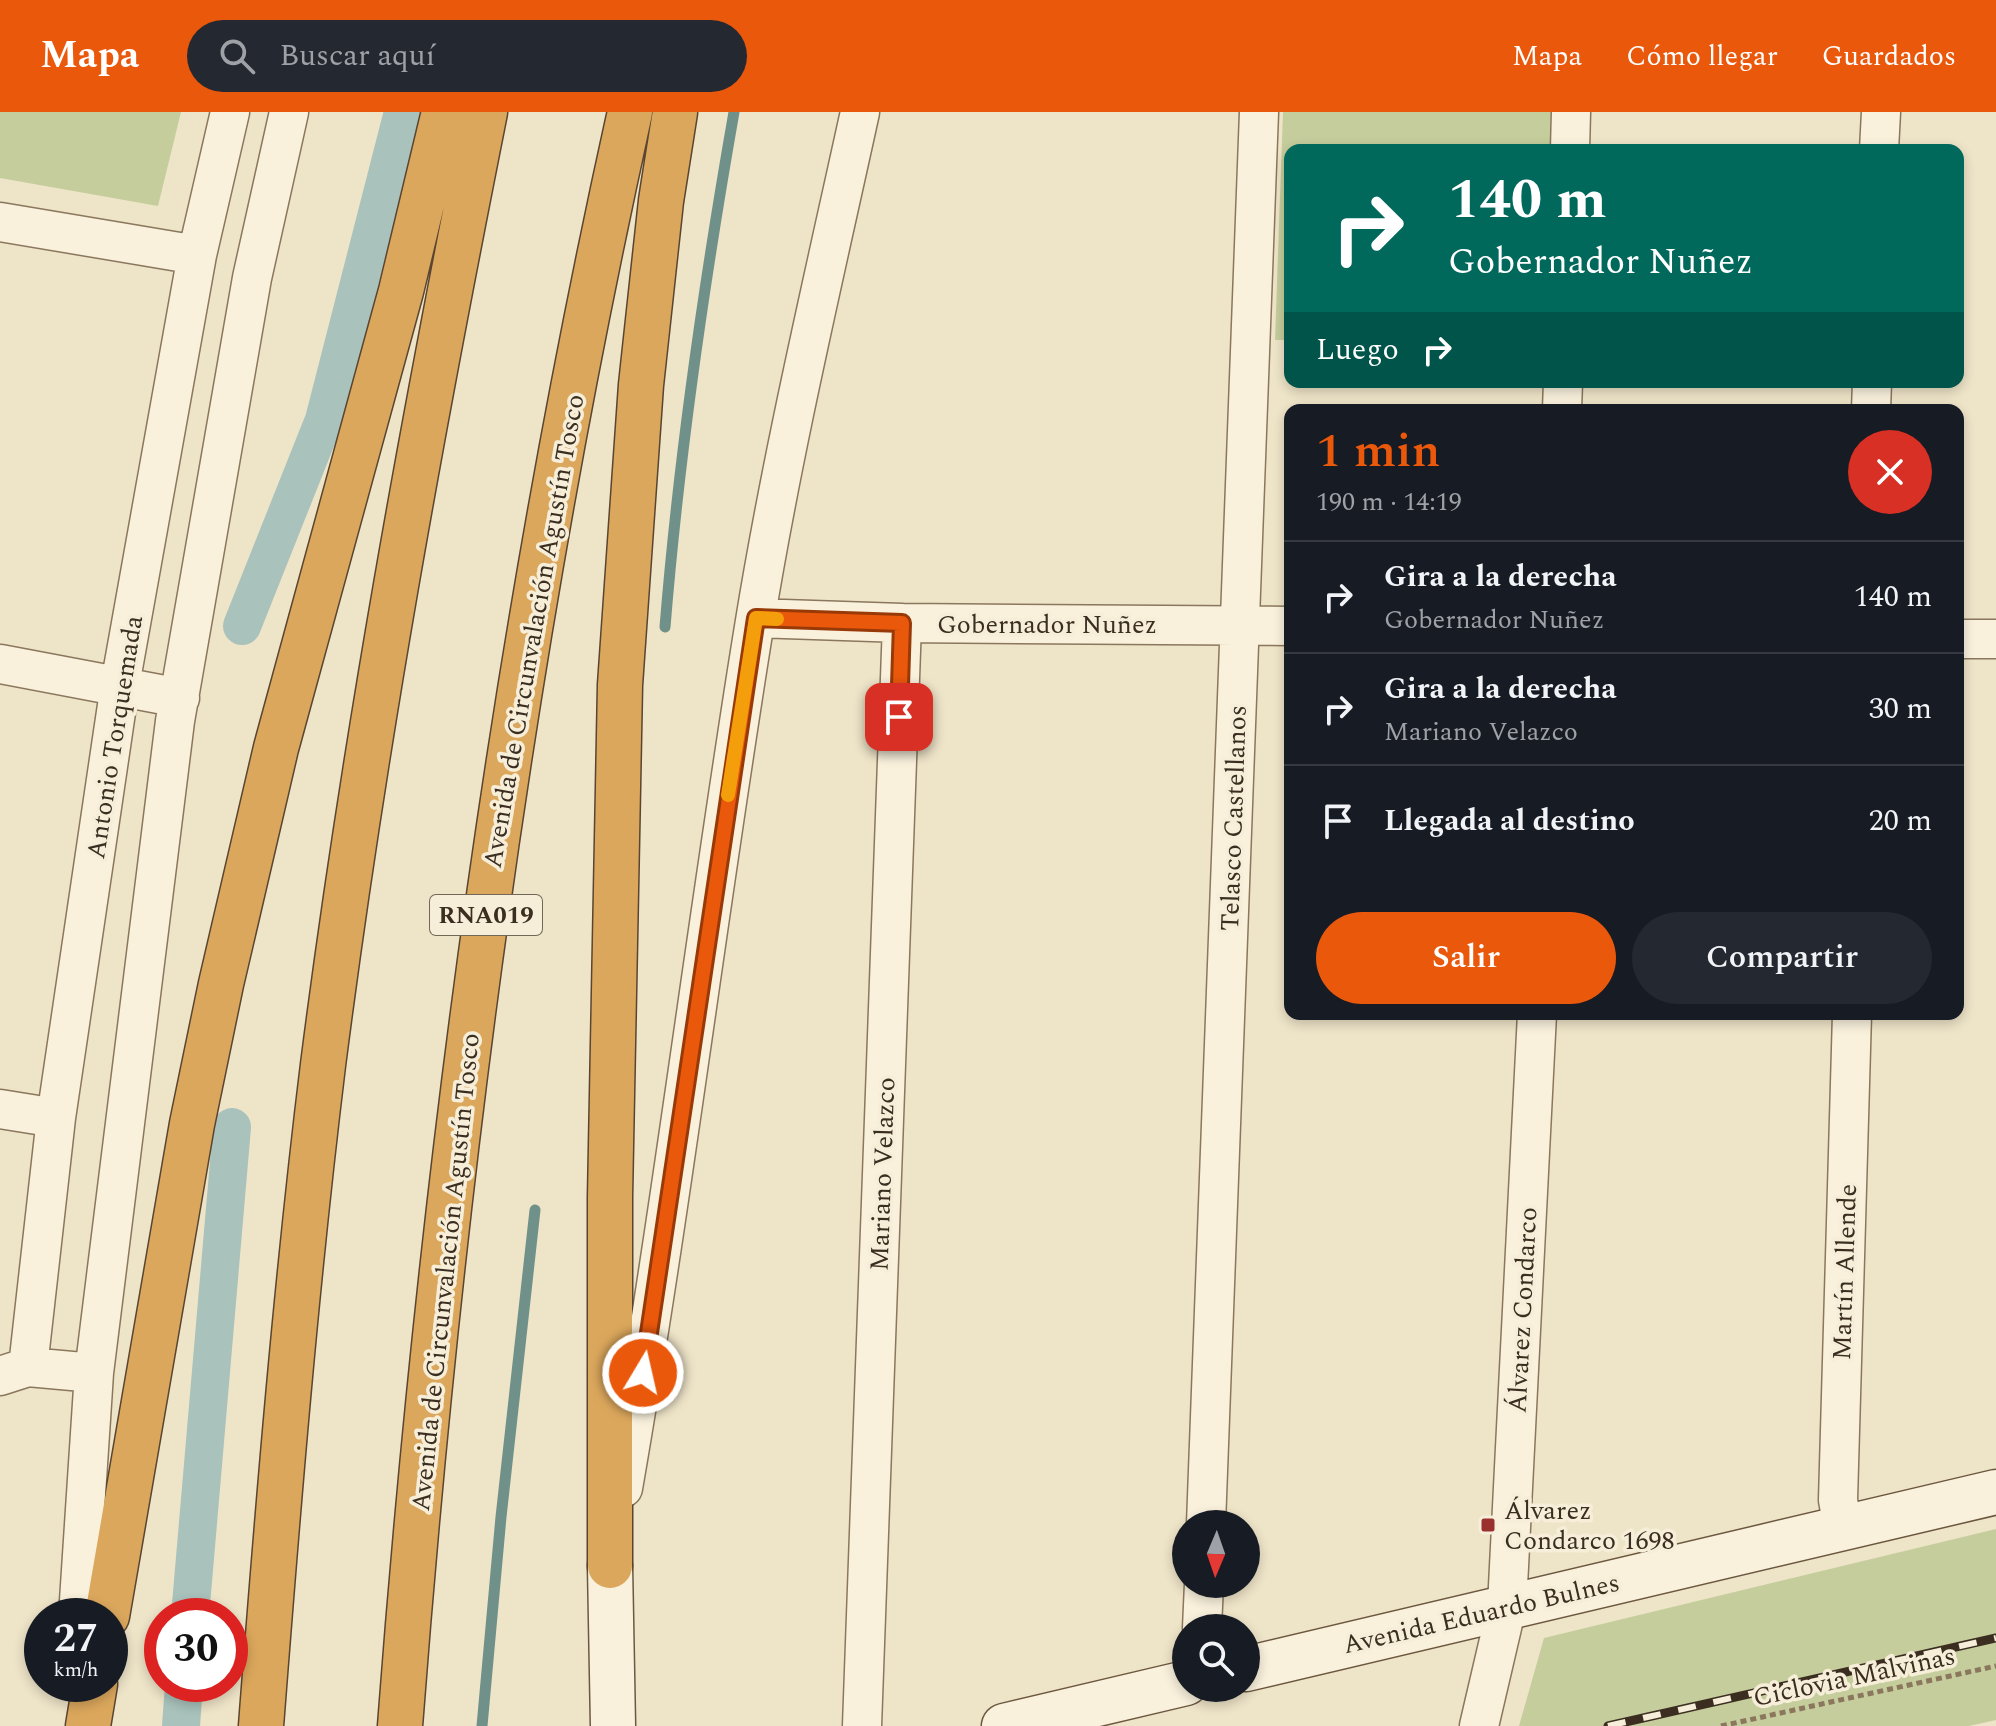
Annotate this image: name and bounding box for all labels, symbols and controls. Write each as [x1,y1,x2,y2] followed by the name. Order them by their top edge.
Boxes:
[187,20,747,92] search box
[40,27,139,85] text: Mapa
[279,33,435,79] text: Buscar aquí
[215,34,259,78] icon: search
[1512,35,1582,78] text: Mapa
[1626,35,1778,78] text: Cómo llegar
[1822,35,1956,78] text: Guardados
[1448,158,1607,243] text: 140 m
[1316,176,1420,280] icon: right
[1448,235,1753,290] text: Gobernador Nuñez
[1316,327,1399,373] text: Luego
[1415,328,1459,372] icon: right
[473,391,595,871] street label: Avenida de Circunvalación Agustín Tosco
[1316,415,1441,488] text: 1 min
[1848,430,1932,514] button: close
[1316,482,1462,522] text: 190 m · 14:19
[1384,554,1617,600] text: Gira a la derecha
[1854,574,1932,620] text: 140 m
[1316,575,1360,619] icon: right
[1384,600,1604,640] text: Gobernador Nuñez
[937,605,1157,645] street label: Gobernador Nuñez
[76,612,154,862] street label: Antonio Torquemada
[1384,666,1617,712] text: Gira a la derecha
[865,683,933,751] pin
[1869,686,1932,732] text: 30 m
[1316,687,1360,731] icon: right
[877,695,921,739] icon: arrive
[1210,704,1258,932] street label: Telasco Castellanos
[1384,712,1578,752] text: Mariano Velazco
[1384,798,1635,844] text: Llegada al destino
[1869,798,1932,844] text: 20 m
[1316,799,1360,843] icon: arrive
[430,895,542,935] road number: RNA019
[1316,912,1616,1004] button: Salir
[1632,912,1932,1004] button: Compartir
[401,1031,491,1513] street label: Avenida de Circunvalación Agustín Tosco
[860,1076,906,1272] street label: Mariano Velazco
[1822,1183,1868,1361] street label: Martín Allende
[1498,1206,1548,1414] street label: Álvarez Condarco
[601,1331,685,1415] position arrow
[1504,1491,1675,1561] place label: Álvarez Condarco 1698
[1172,1510,1260,1598] north arrow
[1172,1510,1260,1702] map controls
[1479,1516,1497,1534] marker: Álvarez Condarco 1698
[1339,1563,1624,1665] street label: Avenida Eduardo Bulnes
[144,1598,248,1702] speed limit sign: 30
[54,1609,98,1670] text: 27
[1172,1614,1260,1702] button: search
[1749,1636,1959,1718] street label: Ciclovia Malvinas
[54,1655,99,1685] text: km/h

